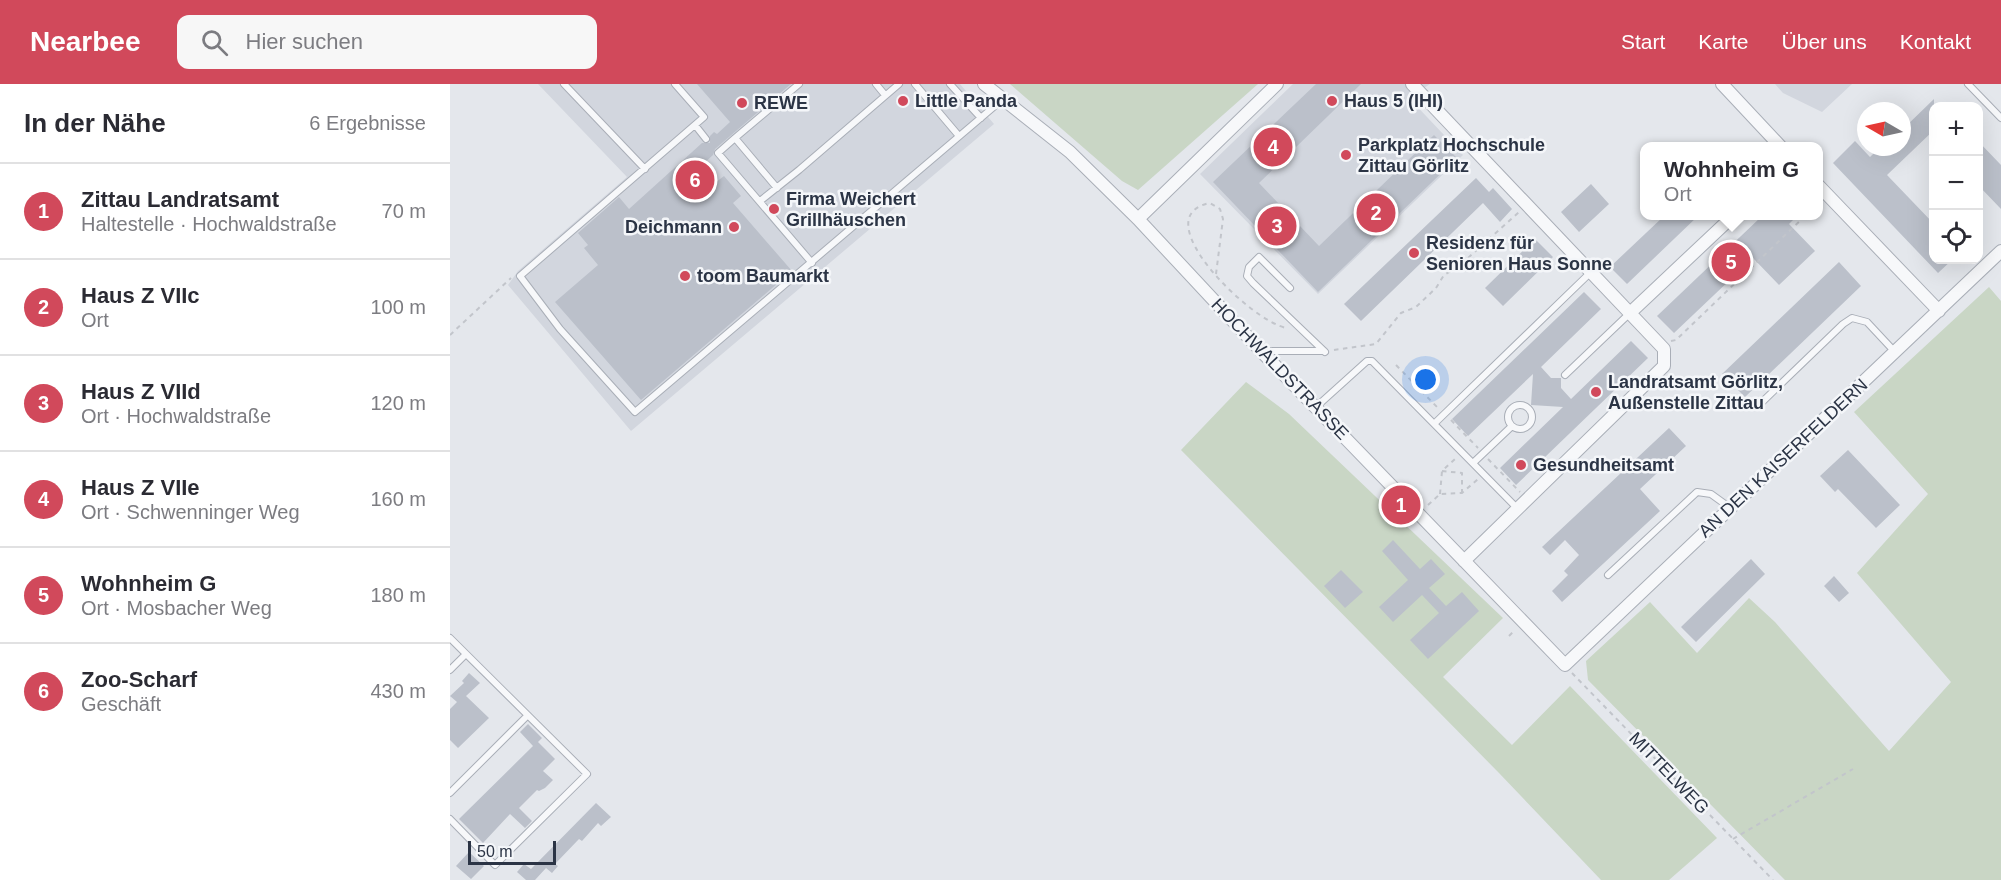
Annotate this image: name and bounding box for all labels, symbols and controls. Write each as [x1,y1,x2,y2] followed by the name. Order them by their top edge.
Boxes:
[177,15,597,69] search box
[30,26,141,57] text: Nearbee
[198,26,231,59] icon: search
[246,29,363,54] text: Hier suchen
[1621,30,1665,53] text: Start
[1698,30,1749,53] text: Karte
[1782,30,1867,53] text: Über uns
[1900,30,1971,53] text: Kontakt
[915,91,1018,111] place label: Little Panda
[1344,91,1443,111] place label: Haus 5 (IHI)
[754,93,808,113] place label: REWE
[896,94,910,108] marker: Little Panda
[1325,94,1339,108] marker: Haus 5 (IHI)
[735,96,749,110] marker: REWE
[1857,102,1911,156] north arrow
[1929,102,1983,264] map controls
[1929,102,1983,156] button: +
[24,108,166,138] text: In der Nähe
[309,112,426,134] text: 6 Ergebnisse
[1254,124,1292,170] pin: 4
[1358,135,1545,176] place label: Parkplatz Hochschule Zittau Görlitz
[1640,142,1823,220] popup
[1339,148,1353,162] marker: Parkplatz Hochschule Zittau Görlitz
[1929,156,1983,210] button: −
[1664,157,1799,182] text: Wohnheim G
[676,158,714,202] pin: 6
[1664,183,1692,205] text: Ort
[81,187,279,212] text: Zittau Landratsamt
[786,189,916,230] place label: Firma Weichert Grillhäuschen
[1356,190,1396,236] pin: 2
[38,200,49,222] text: 1
[382,200,426,222] text: 70 m
[767,202,781,216] marker: Firma Weichert Grillhäuschen
[1258,204,1296,248] pin: 3
[1929,210,1983,264] button: locate
[81,213,337,235] text: Haltestelle · Hochwaldstraße
[625,217,722,237] place label: Deichmann
[727,220,741,234] marker: Deichmann
[1426,233,1612,274] place label: Residenz für Senioren Haus Sonne
[1712,240,1750,285] pin: 5
[1407,246,1421,260] marker: Residenz für Senioren Haus Sonne
[697,266,829,286] place label: toom Baumarkt
[678,269,692,283] marker: toom Baumarkt
[81,283,200,308] text: Haus Z VIIc
[1207,294,1353,444] street label: HOCHWALDSTRASSE
[38,296,49,318] text: 2
[370,296,426,318] text: 100 m
[81,309,109,331] text: Ort
[1411,365,1440,394] your location
[1608,372,1783,413] place label: Landratsamt Görlitz, Außenstelle Zittau
[1695,375,1871,541] street label: AN DEN KAISERFELDERN
[81,379,201,404] text: Haus Z VIId
[1589,385,1603,399] marker: Landratsamt Görlitz, Außenstelle Zittau
[38,392,49,414] text: 3
[370,392,426,414] text: 120 m
[81,405,271,427] text: Ort · Hochwaldstraße
[1533,455,1674,475] place label: Gesundheitsamt
[1514,458,1528,472] marker: Gesundheitsamt
[81,475,200,500] text: Haus Z VIIe
[1382,482,1420,528] pin: 1
[38,488,49,510] text: 4
[370,488,426,510] text: 160 m
[81,501,300,523] text: Ort · Schwenninger Weg
[81,571,216,596] text: Wohnheim G
[38,584,49,606] text: 5
[370,584,426,606] text: 180 m
[81,597,272,619] text: Ort · Mosbacher Weg
[81,667,197,692] text: Zoo-Scharf
[38,680,49,702] text: 6
[370,680,426,702] text: 430 m
[81,693,161,715] text: Geschäft
[1625,728,1713,818] street label: MITTELWEG
[468,838,556,866] scale bar
[477,843,513,860] text: 50 m

